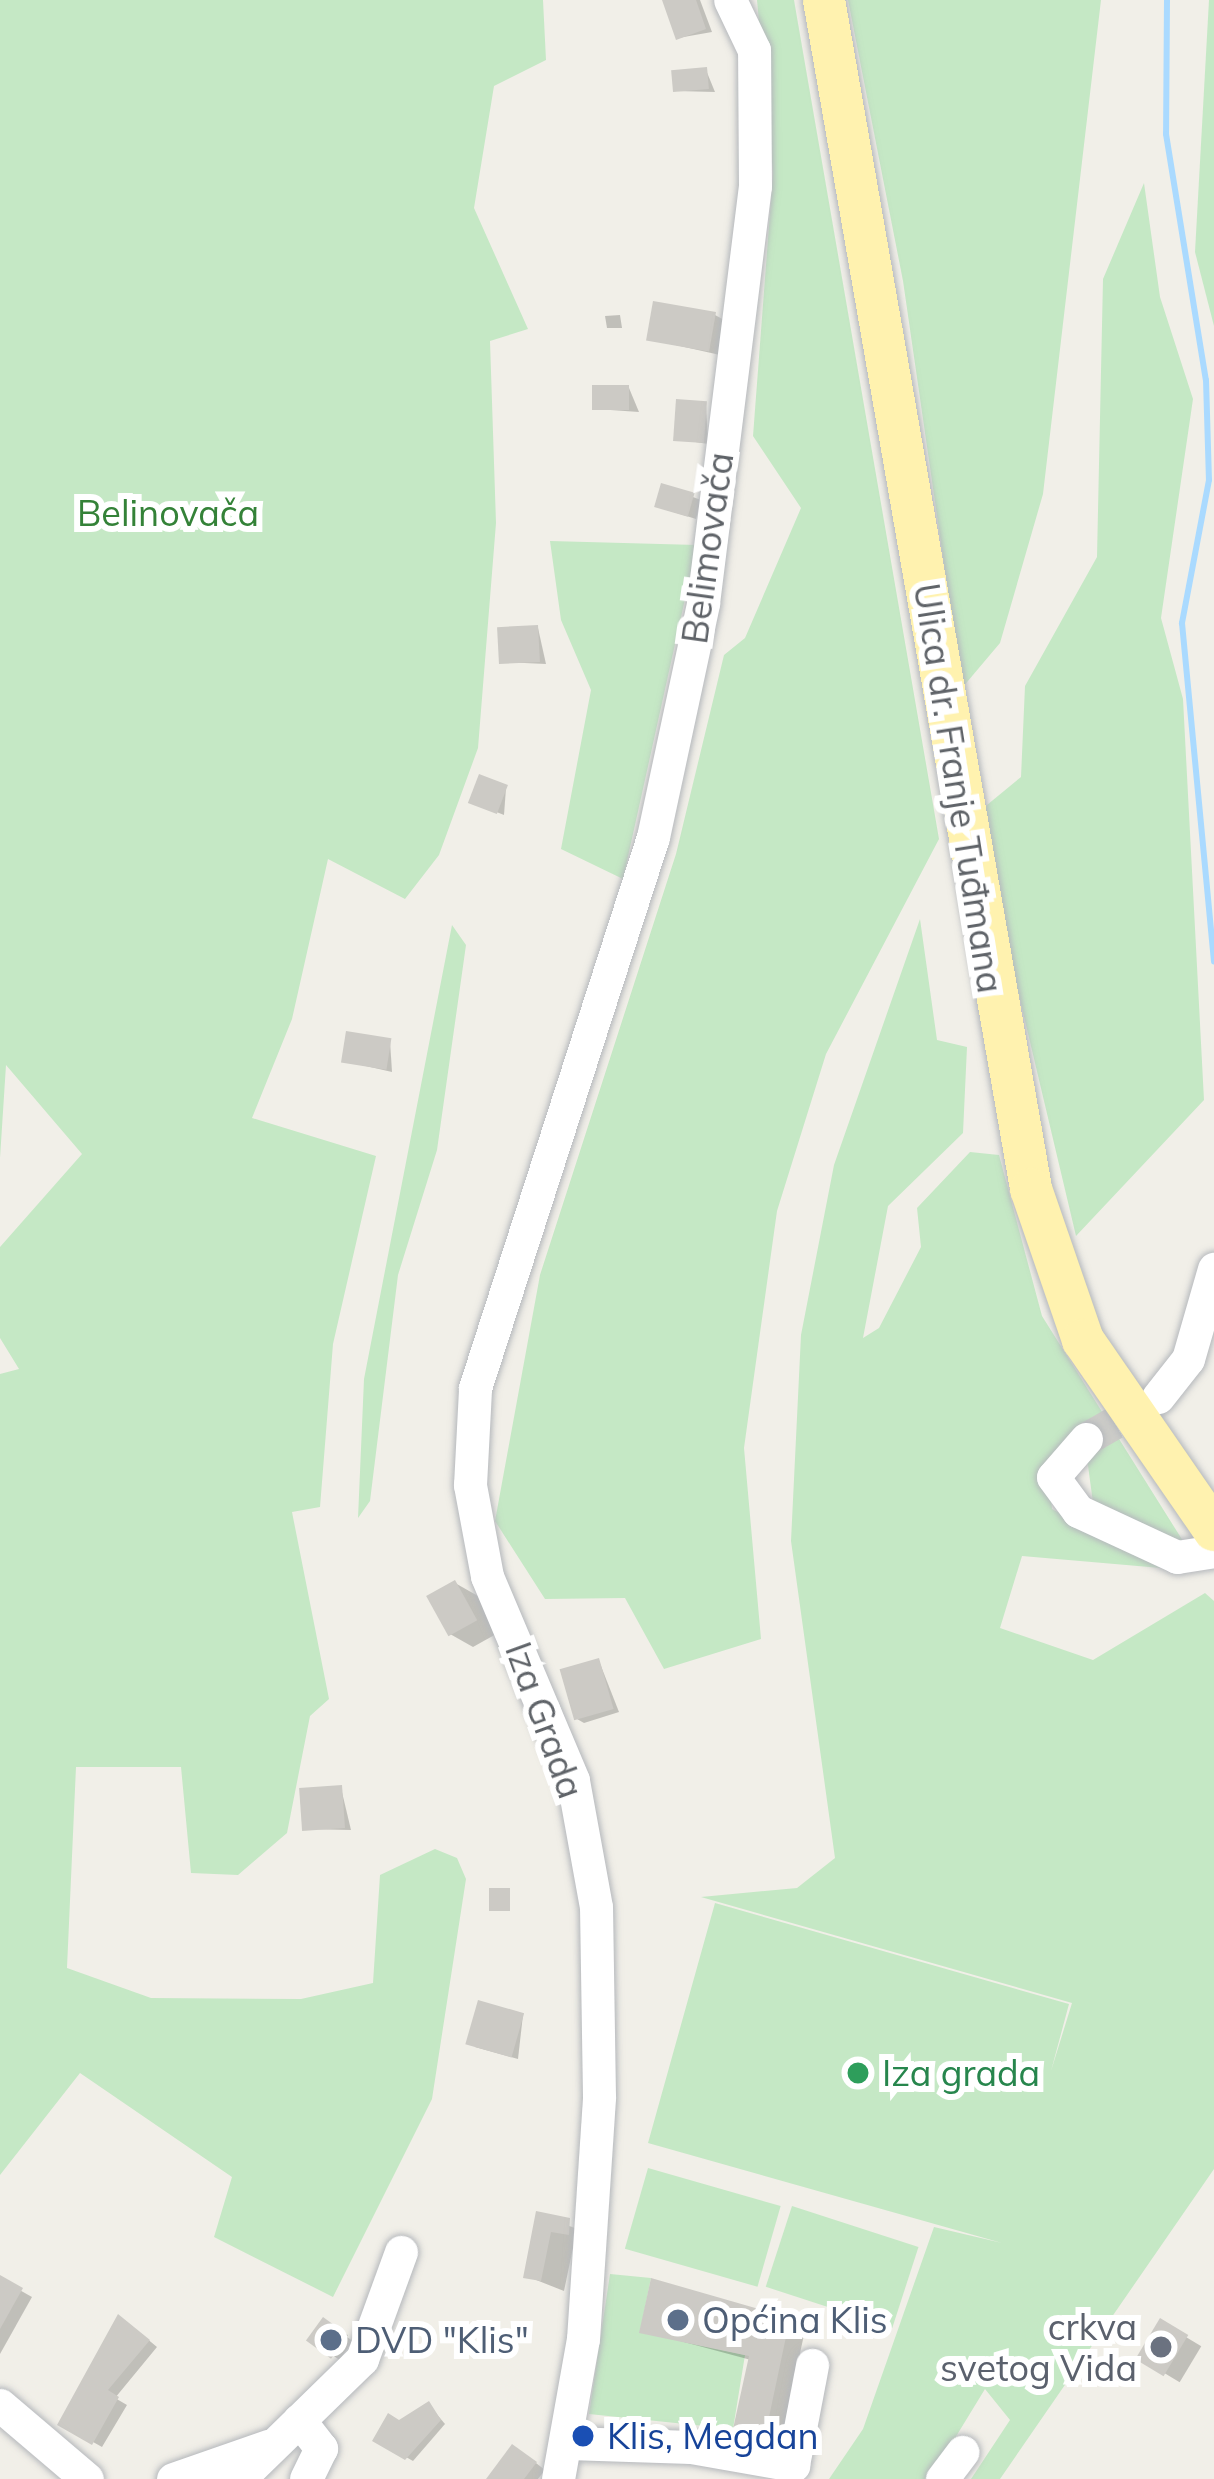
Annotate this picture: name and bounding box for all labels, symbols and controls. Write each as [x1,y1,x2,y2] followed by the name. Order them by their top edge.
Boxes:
[672,450,742,646] street label: Belimovača
[77,491,259,535] park label: Belinovača
[905,580,1013,996] street label: Ulica dr. Franje Tuđmana
[497,1636,593,1804] street label: Iza Grada
[882,2051,1040,2095] place label: Iza grada
[845,2060,871,2086] marker: Iza grada
[702,2298,888,2342] place label: Općina Klis
[940,2304,1137,2389] place label: crkva svetog Vida
[665,2307,691,2333] marker: Općina Klis
[355,2318,529,2362] place label: DVD "Klis"
[318,2327,344,2353] marker: DVD "Klis"
[1148,2334,1174,2360] marker: crkva svetog Vida
[607,2414,819,2458] place label: Klis, Megdan
[570,2423,596,2449] marker: Klis, Megdan

